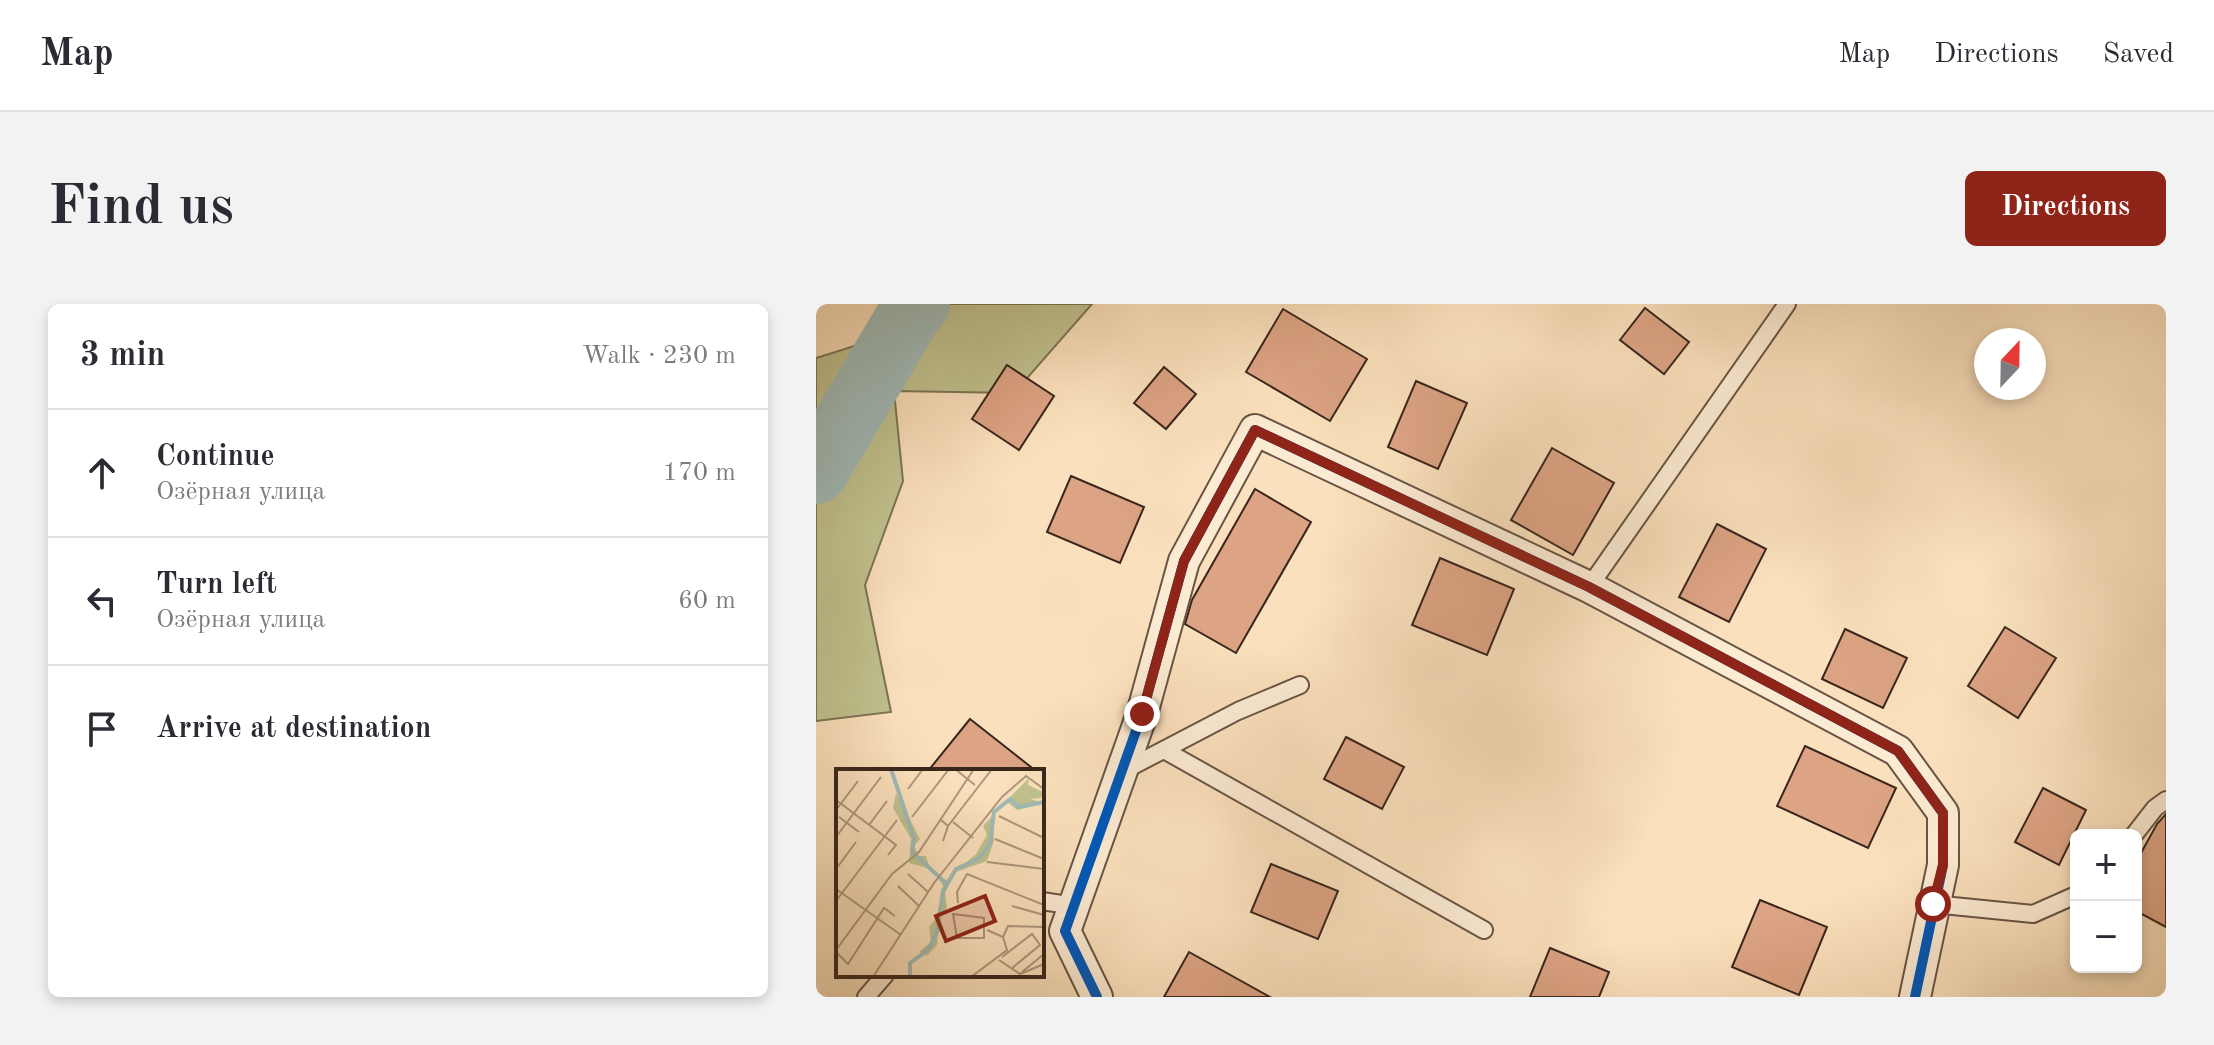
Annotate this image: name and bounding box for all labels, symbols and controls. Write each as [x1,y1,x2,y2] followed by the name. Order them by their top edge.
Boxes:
[40,36,114,74] text: Map
[1838,41,1890,69] text: Map
[1934,41,2059,69] text: Directions
[2103,41,2174,69] text: Saved
[1965,171,2166,246] button: Directions
[48,180,234,236] text: Find us
[1974,328,2046,400] north arrow
[80,339,165,373] text: 3 min
[582,343,736,369] text: Walk · 230 m
[156,442,275,472] text: Continue
[80,451,124,495] icon: ahead
[663,460,736,486] text: 170 m
[156,479,325,505] text: Озёрная улица
[156,570,277,600] text: Turn left
[80,579,124,623] icon: left
[678,588,736,614] text: 60 m
[156,607,325,633] text: Озёрная улица
[1124,696,1160,732] route end
[80,707,124,751] icon: arrive
[156,714,431,744] text: Arrive at destination
[836,769,1044,977] inset map
[2070,829,2142,973] map controls
[2070,829,2142,901] button: +
[1915,886,1951,922] route start
[2070,901,2142,973] button: −

